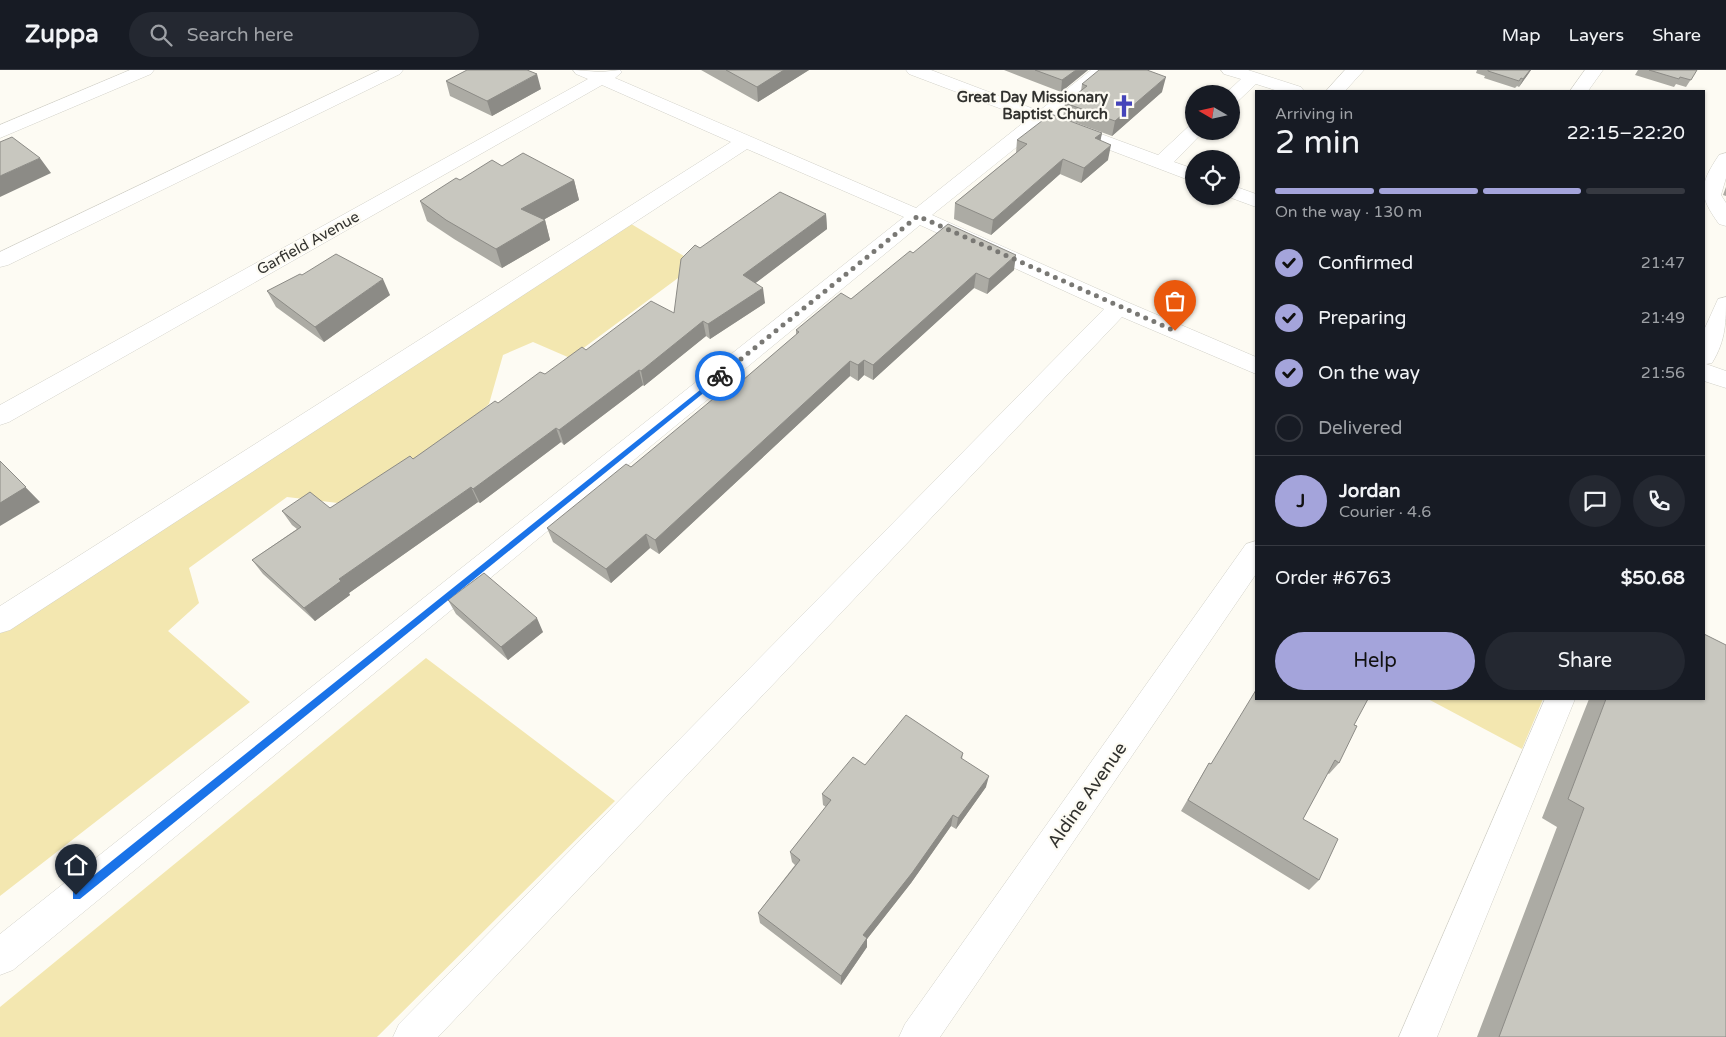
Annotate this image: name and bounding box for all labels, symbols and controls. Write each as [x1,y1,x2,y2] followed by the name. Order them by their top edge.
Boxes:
[129,12,479,57] search box
[25,20,99,49] text: Zuppa
[147,21,175,49] icon: search
[187,24,294,46] text: Search here
[1502,24,1541,46] text: Map
[1569,24,1624,46] text: Layers
[1652,24,1701,46] text: Share
[1185,85,1240,140] north arrow
[1185,85,1240,205] map controls
[957,88,1108,124] place label: Great Day Missionary Baptist Church
[1111,93,1137,119] church icon: Great Day Missionary Baptist Church
[1275,104,1353,124] text: Arriving in
[1567,122,1685,144] text: 22:15–22:20
[1275,124,1360,162] text: 2 min
[1185,150,1240,205] button: locate
[1275,202,1422,222] text: On the way · 130 m
[254,207,362,279] street label: Garfield Avenue
[1275,249,1303,277] icon: check
[1318,252,1413,274] text: Confirmed
[1641,253,1685,273] text: 21:47
[1154,280,1196,331] pin
[1161,287,1189,315] icon: bag
[1275,304,1303,332] icon: check
[1318,307,1407,329] text: Preparing
[1641,308,1685,328] text: 21:49
[695,351,745,401] courier
[1275,359,1303,387] icon: check
[706,362,734,390] icon: bike
[1318,362,1420,384] text: On the way
[1641,363,1685,383] text: 21:56
[1318,417,1403,439] text: Delivered
[1569,475,1621,527] button: chat
[1633,475,1685,527] button: phone
[1339,480,1401,502] text: Jordan
[1297,490,1305,512] text: J
[1339,502,1431,522] text: Courier · 4.6
[1275,567,1392,589] text: Order #6763
[1621,567,1685,589] text: $50.68
[1275,632,1475,690] button: Help
[1485,632,1685,690] button: Share
[1042,738,1132,852] street label: Aldine Avenue
[55,844,97,895] pin
[62,851,90,879] icon: home

